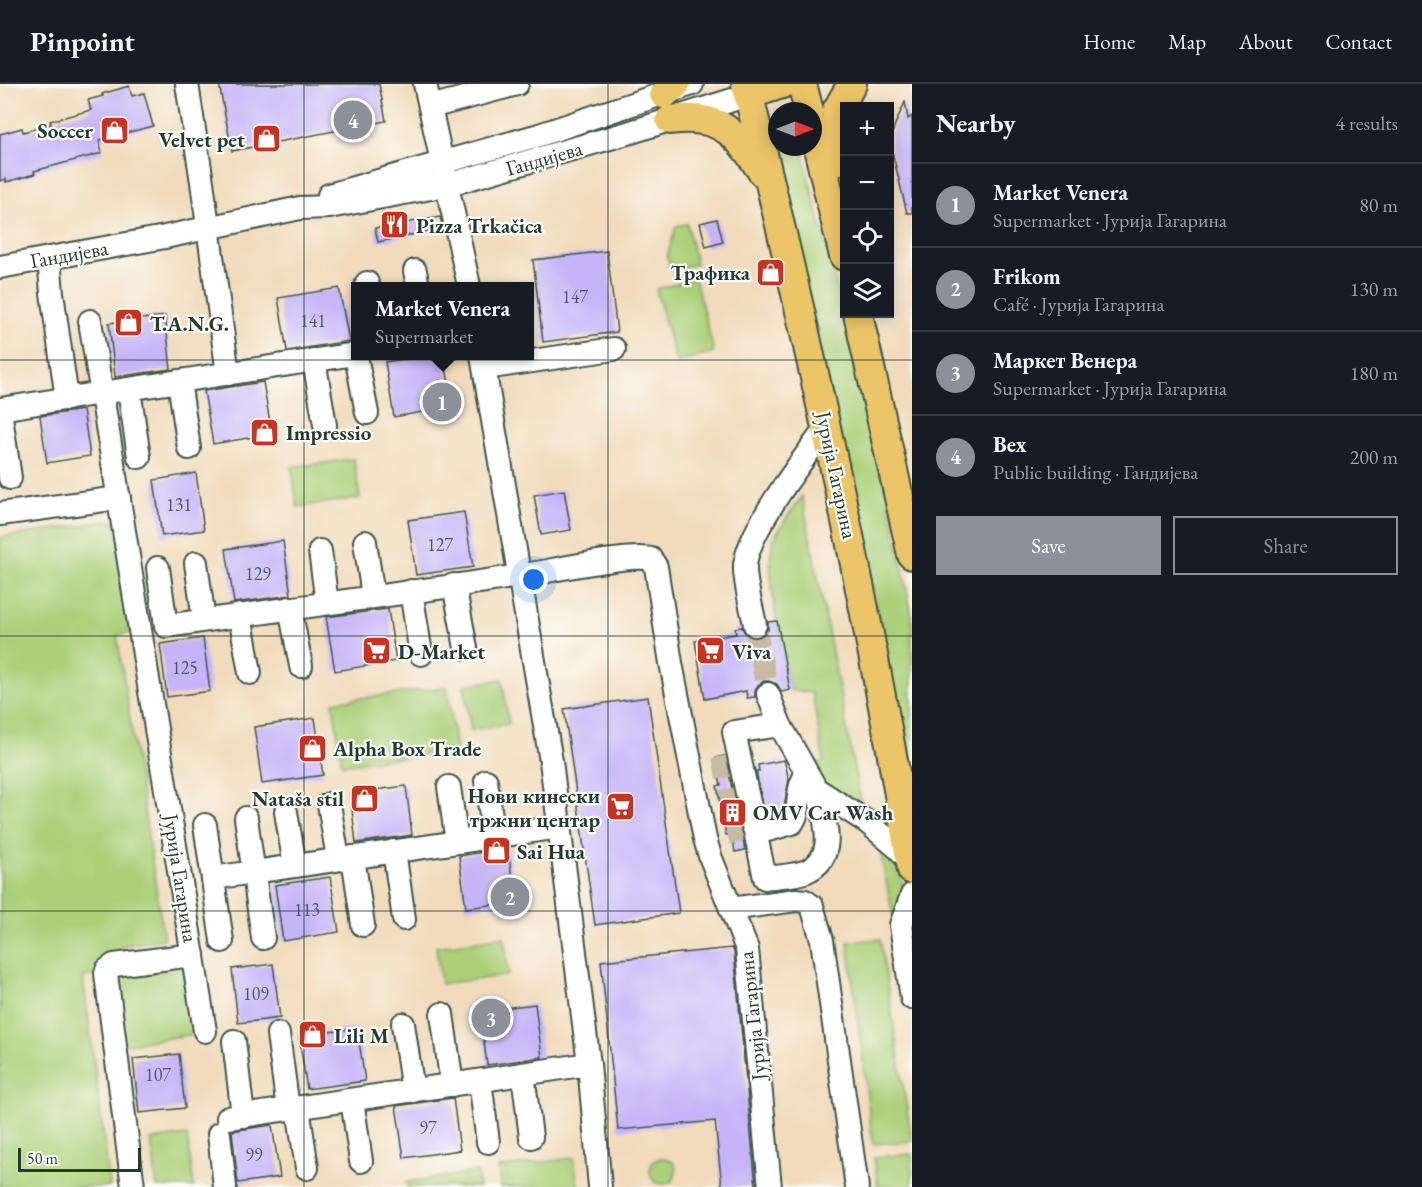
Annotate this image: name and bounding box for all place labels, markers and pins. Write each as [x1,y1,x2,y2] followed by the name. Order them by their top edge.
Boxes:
[334,98,372,142] pin: 4
[98,114,130,146] shop icon: Soccer
[37,117,93,144] place label: Soccer
[250,123,282,155] shop icon: Velvet pet
[159,126,245,153] place label: Velvet pet
[379,209,411,241] restaurant icon: Pizza Trkačica
[416,212,543,239] place label: Pizza Trkačica
[755,256,787,288] shop icon: Трафика
[670,259,751,286] place label: Трафика
[113,307,145,339] shop icon: T.A.N.G.
[150,310,229,337] place label: T.A.N.G.
[422,380,462,424] pin: 1
[249,416,281,448] shop icon: Impressio
[286,419,372,446] place label: Impressio
[361,635,393,667] supermarket icon: D-Market
[695,635,727,667] supermarket icon: Viva
[398,638,485,665] place label: D-Market
[732,638,772,665] place label: Viva
[296,732,328,764] shop icon: Alpha Box Trade
[332,735,482,762] place label: Alpha Box Trade
[349,782,381,814] shop icon: Nataša stil
[468,782,600,833] place label: Нови кинески тржни центар
[252,785,344,812] place label: Nataša stil
[605,791,637,823] supermarket icon: Нови кинески тржни центар
[716,796,748,828] building icon: OMV Car Wash
[753,799,893,826] place label: OMV Car Wash
[480,835,512,867] shop icon: Sai Hua
[517,838,586,865] place label: Sai Hua
[490,874,530,920] pin: 2
[472,996,510,1040] pin: 3
[297,1019,329,1051] shop icon: Lili M
[334,1022,389,1049] place label: Lili M

